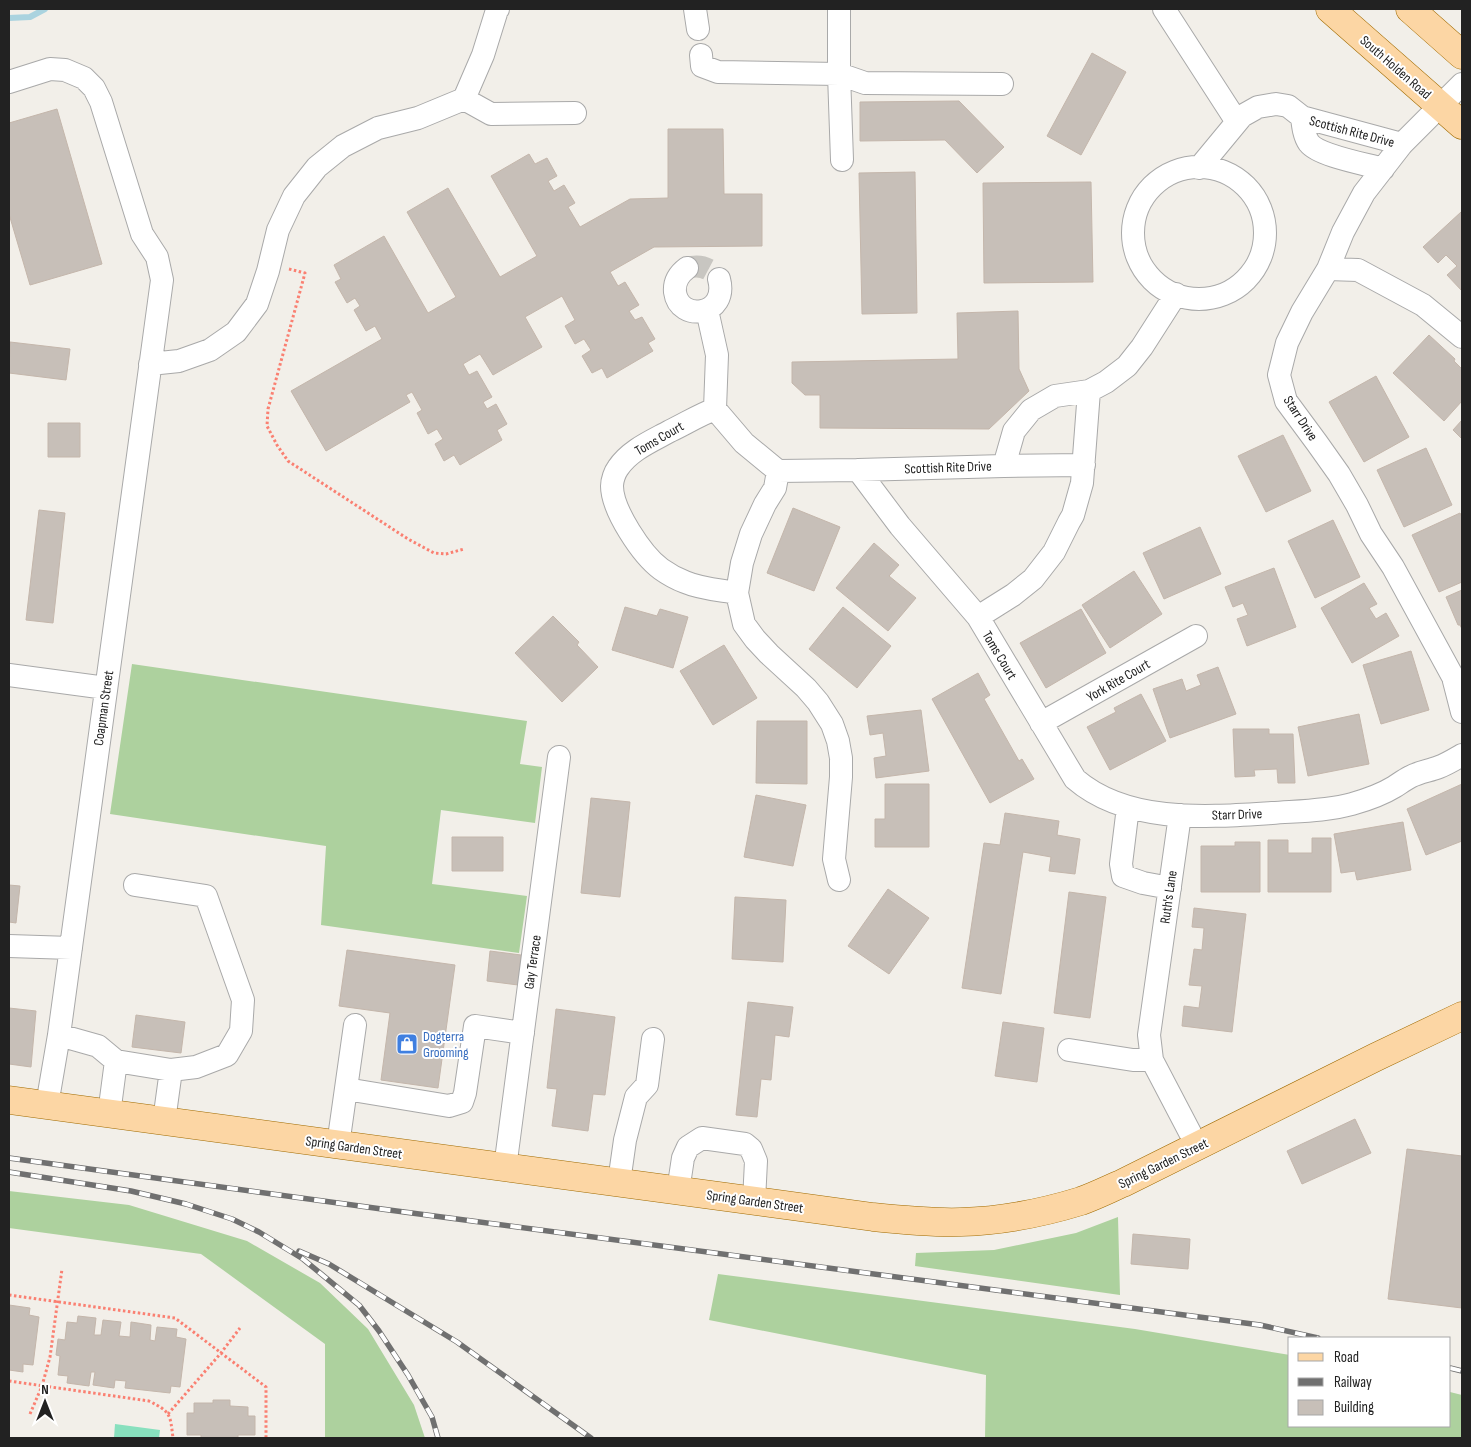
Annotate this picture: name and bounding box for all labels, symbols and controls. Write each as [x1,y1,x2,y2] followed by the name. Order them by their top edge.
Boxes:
[1357,32,1435,103] street label: South Holden Road
[1308,112,1396,151] street label: Scottish Rite Drive
[1280,393,1321,444] street label: Starr Drive
[632,418,687,459] street label: Toms Court
[904,457,992,478] street label: Scottish Rite Drive
[978,628,1021,683] street label: Toms Court
[1084,655,1153,705] street label: York Rite Court
[90,669,117,747] street label: Coapman Street
[1212,805,1262,824] street label: Starr Drive
[1156,869,1181,925] street label: Ruth's Lane
[520,934,545,990] street label: Gay Terrace
[423,1028,469,1061] place label: Dogterra Grooming
[395,1032,419,1056] shop icon: Dogterra Grooming
[304,1132,403,1163] street label: Spring Garden Street
[1116,1134,1211,1192] street label: Spring Garden Street
[705,1186,804,1217] street label: Spring Garden Street
[1288,1337,1451,1427] legend
[1334,1348,1359,1367] text: Road
[1334,1373,1372,1392] text: Railway
[20,1377,70,1427] north arrow
[41,1381,49,1398] text: N
[1334,1398,1374,1417] text: Building

